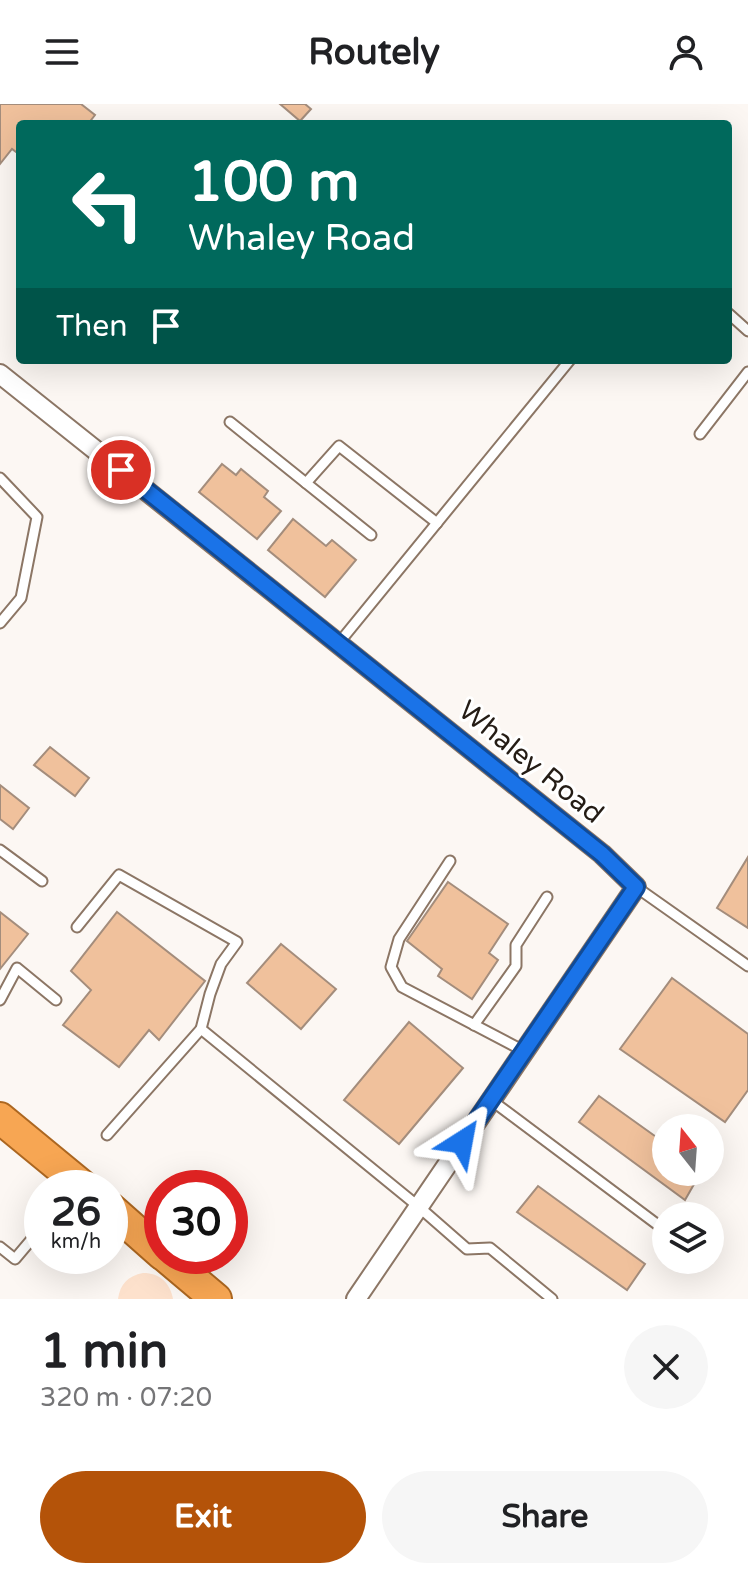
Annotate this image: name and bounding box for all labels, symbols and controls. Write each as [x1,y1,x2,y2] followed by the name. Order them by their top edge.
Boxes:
[40,30,84,74] icon: menu
[664,30,708,74] icon: person
[308,31,440,74] text: Routely
[188,149,359,216] text: 100 m
[56,152,160,256] icon: left
[188,217,415,260] text: Whaley Road
[144,304,188,348] icon: arrive
[56,308,128,345] text: Then
[87,436,155,504] pin
[99,448,143,492] icon: arrive
[452,693,610,831] street label: Whaley Road
[420,1100,504,1184] position arrow
[652,1114,724,1186] north arrow
[652,1114,724,1274] map controls
[144,1170,248,1274] speed limit sign: 30
[51,1188,101,1236] text: 26
[652,1202,724,1274] button: layers
[51,1230,101,1254] text: km/h
[40,1323,168,1381] text: 1 min
[624,1325,708,1409] button: close
[40,1382,212,1413] text: 320 m · 07:20
[40,1471,366,1563] button: Exit
[382,1471,708,1563] button: Share

